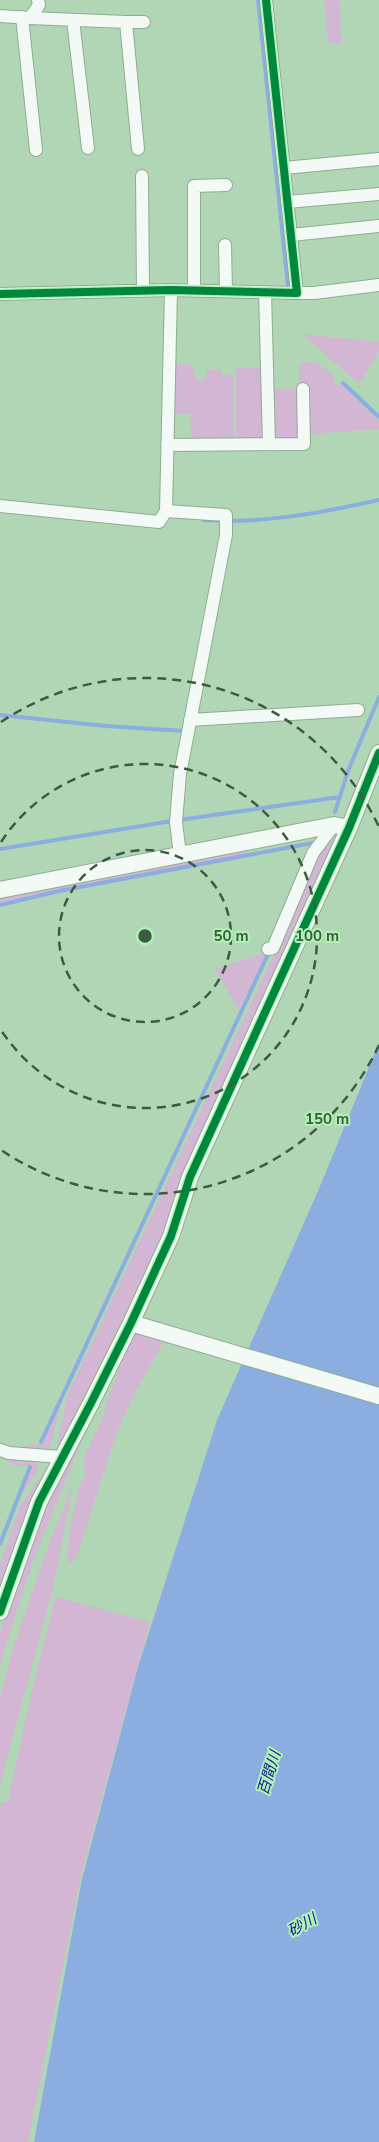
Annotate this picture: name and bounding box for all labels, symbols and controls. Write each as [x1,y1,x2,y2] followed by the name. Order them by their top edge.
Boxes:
[213,926,249,946] text: 50 m
[295,926,339,946] text: 100 m
[136,927,154,945] centre of rings
[305,1109,349,1129] text: 150 m
[253,1747,286,1797] water label: 百間川
[284,1908,322,1941] water label: 砂川

